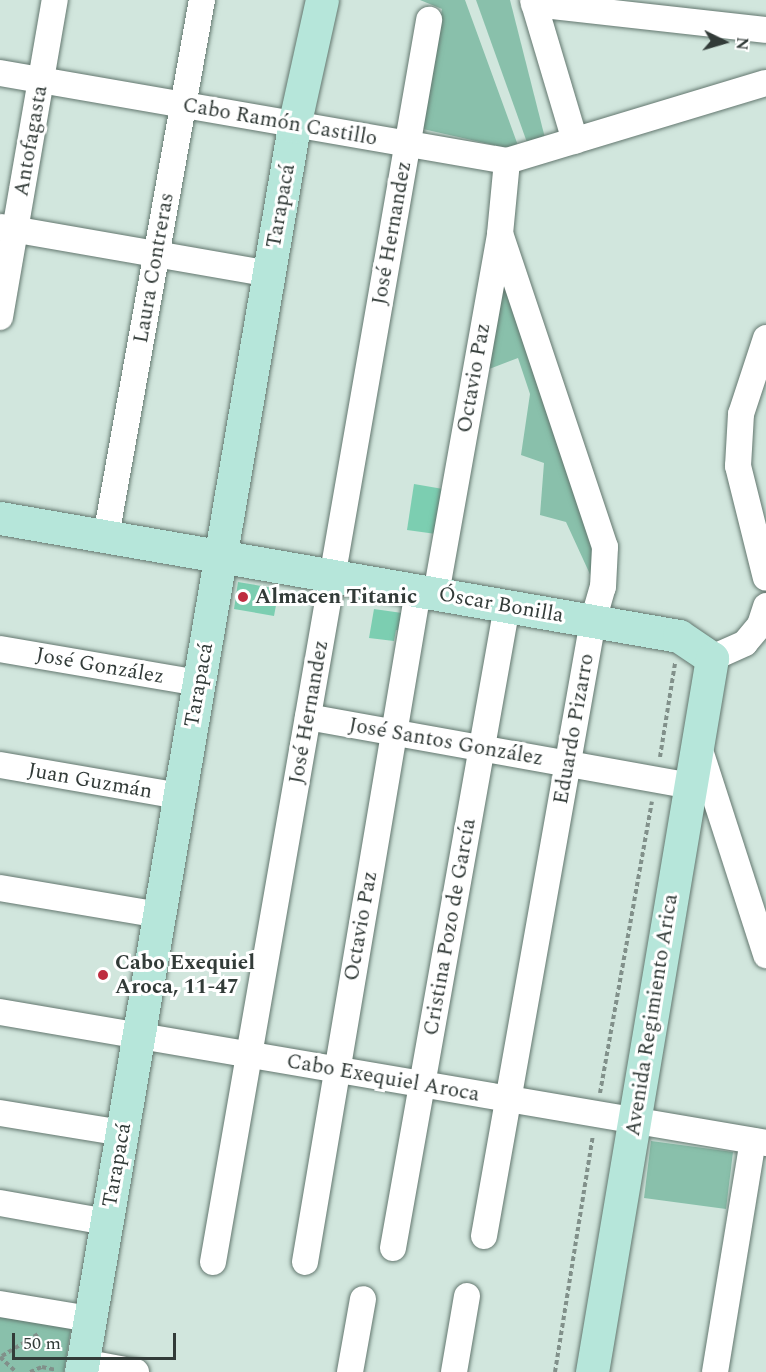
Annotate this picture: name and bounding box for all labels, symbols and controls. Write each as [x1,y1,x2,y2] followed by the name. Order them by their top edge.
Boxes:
[694,12,754,72] north arrow
[729,36,754,51] text: N
[9,84,53,198] street label: Antofagasta
[181,92,379,152] street label: Cabo Ramón Castillo
[367,159,417,307] street label: José Hernandez
[261,162,301,250] street label: Tarapacá
[128,191,180,345] street label: Laura Contreras
[452,321,496,435] street label: Octavio Paz
[436,582,566,628] street label: Óscar Bonilla
[255,584,417,610] place label: Almacen Titanic
[236,590,250,604] marker: Almacen Titanic
[284,638,334,786] street label: José Hernandez
[179,641,219,729] street label: Tarapacá
[34,642,166,690] street label: José González
[548,652,600,806] street label: Eduardo Pizarro
[347,712,545,772] street label: José Santos González
[26,758,154,804] street label: Juan Guzmán
[418,816,482,1038] street label: Cristina Pozo de García
[339,869,383,983] street label: Octavio Paz
[620,892,684,1138] street label: Avenida Regimiento Arica
[115,950,255,1000] place label: Cabo Exequiel Aroca, 11-47
[96,968,110,982] marker: Cabo Exequiel Aroca, 11-47
[285,1049,481,1107] street label: Cabo Exequiel Aroca
[97,1121,137,1209] street label: Tarapacá
[15,1321,178,1359] scale bar
[23,1330,61,1357] text: 50 m

